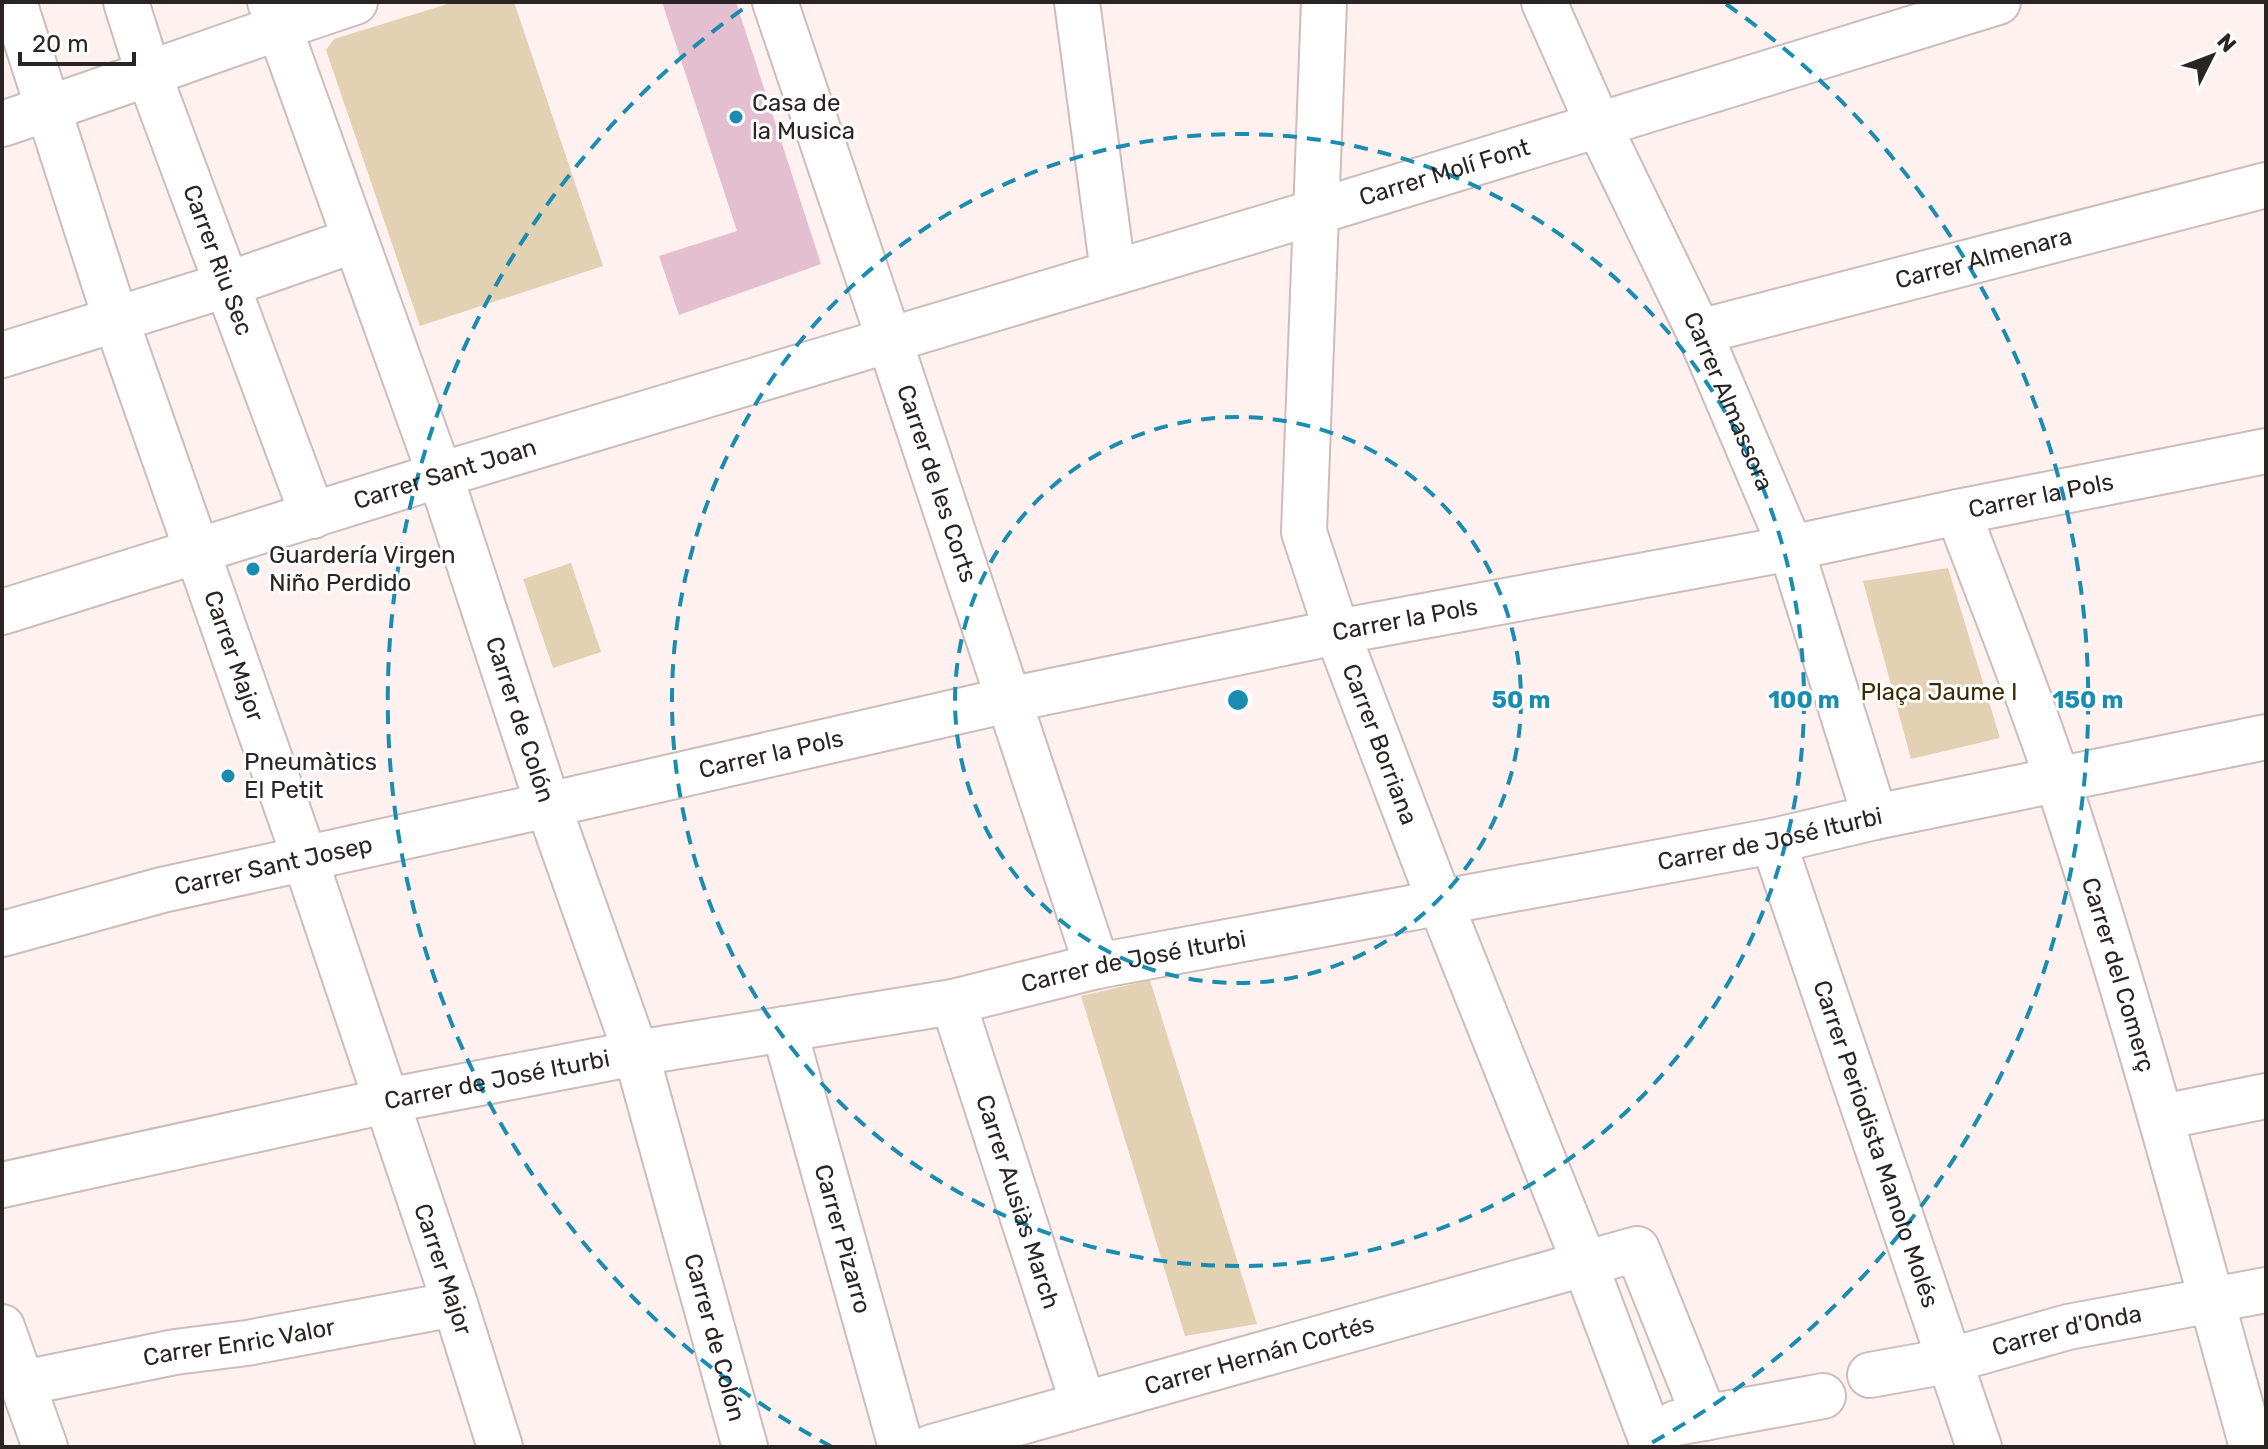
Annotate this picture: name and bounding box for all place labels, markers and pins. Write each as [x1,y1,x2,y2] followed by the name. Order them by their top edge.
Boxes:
[752,89,855,145] place label: Casa de la Musica
[727,108,745,126] marker: Casa de la Musica
[269,541,456,597] place label: Guardería Virgen Niño Perdido
[244,560,262,578] marker: Guardería Virgen Niño Perdido
[1224,686,1252,714] centre of rings
[244,748,377,804] place label: Pneumàtics El Petit
[219,767,237,785] marker: Pneumàtics El Petit

